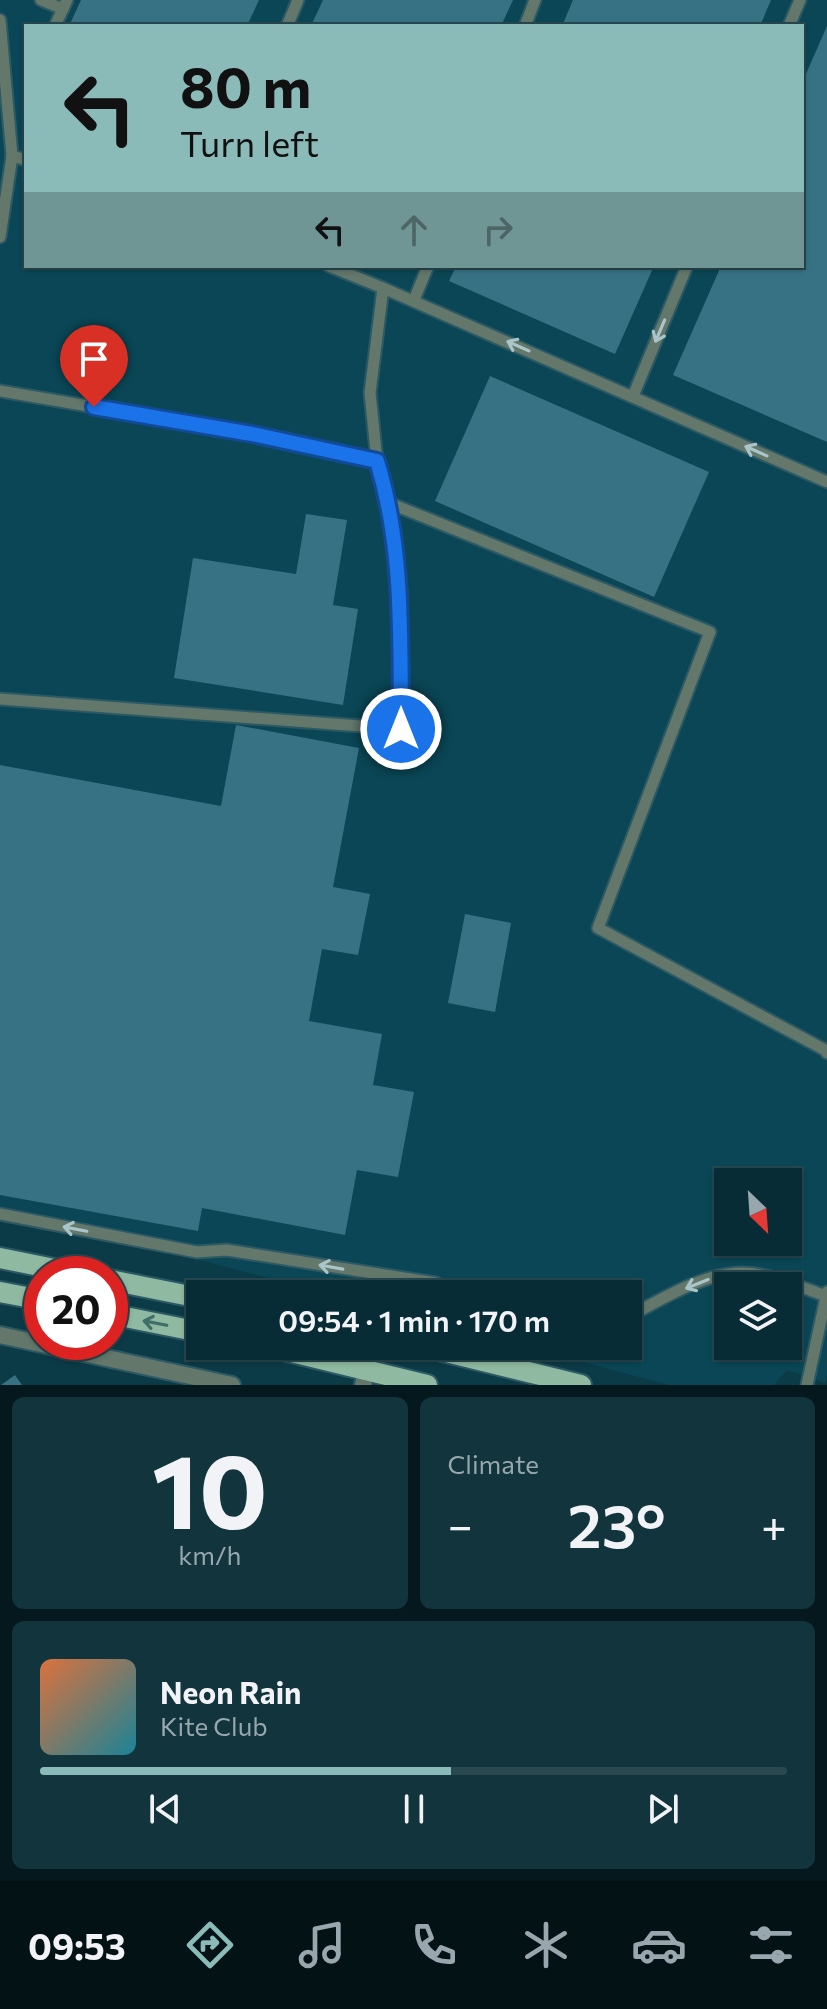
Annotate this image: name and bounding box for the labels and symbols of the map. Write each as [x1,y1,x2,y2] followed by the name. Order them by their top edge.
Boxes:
[652,318,666,343] one-way arrow
[60,325,128,407] pin
[506,337,531,352] one-way arrow
[744,442,768,457] one-way arrow
[359,687,443,771] position arrow
[714,1168,802,1256] north arrow
[62,1221,88,1236] one-way arrow
[24,1256,128,1360] speed limit sign: 20
[319,1259,344,1274] one-way arrow
[685,1278,710,1293] one-way arrow
[143,1315,168,1330] one-way arrow

